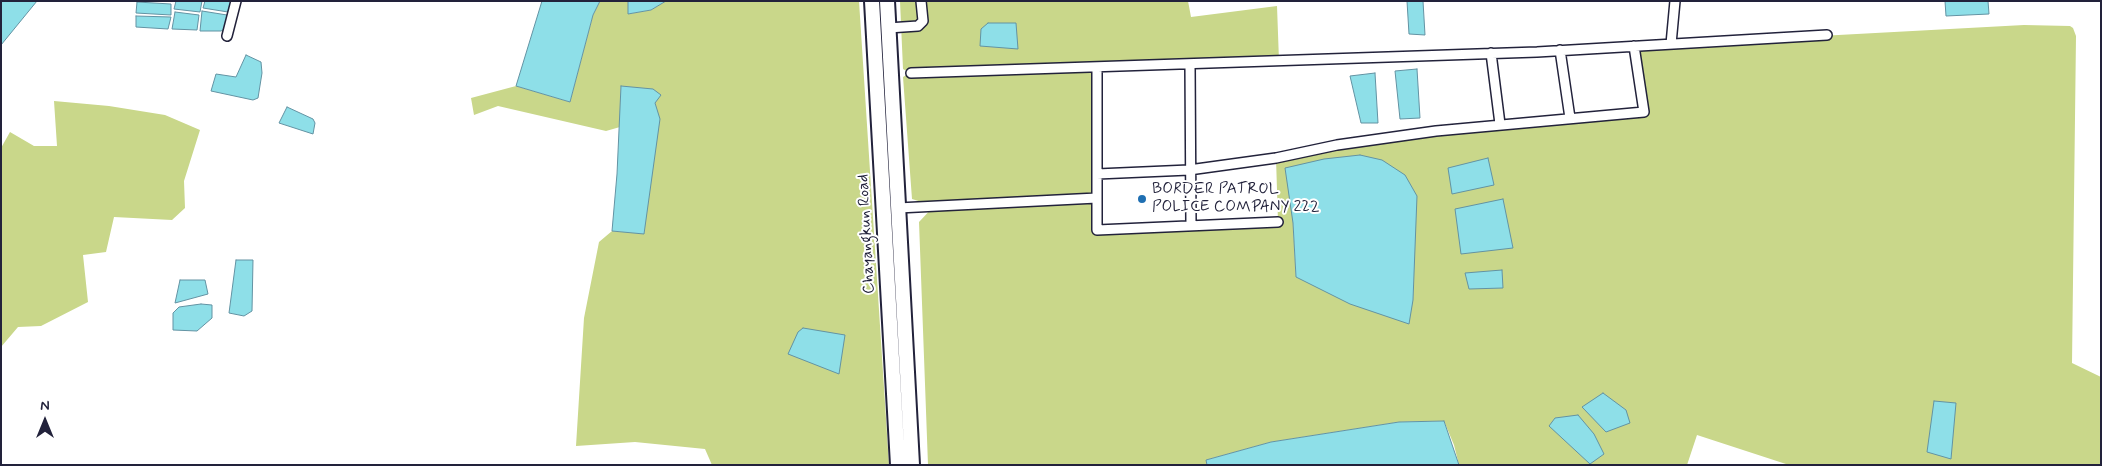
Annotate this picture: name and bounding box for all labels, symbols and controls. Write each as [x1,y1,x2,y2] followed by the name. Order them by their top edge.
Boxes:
[854,174,880,294] street label: Chayangkun Road
[1152,180,1319,218] place label: BORDER PATROL POLICE COMPANY 222
[1136,193,1148,205] marker: BORDER PATROL POLICE COMPANY 222
[20,396,70,446] north arrow
[40,397,50,415] text: N

